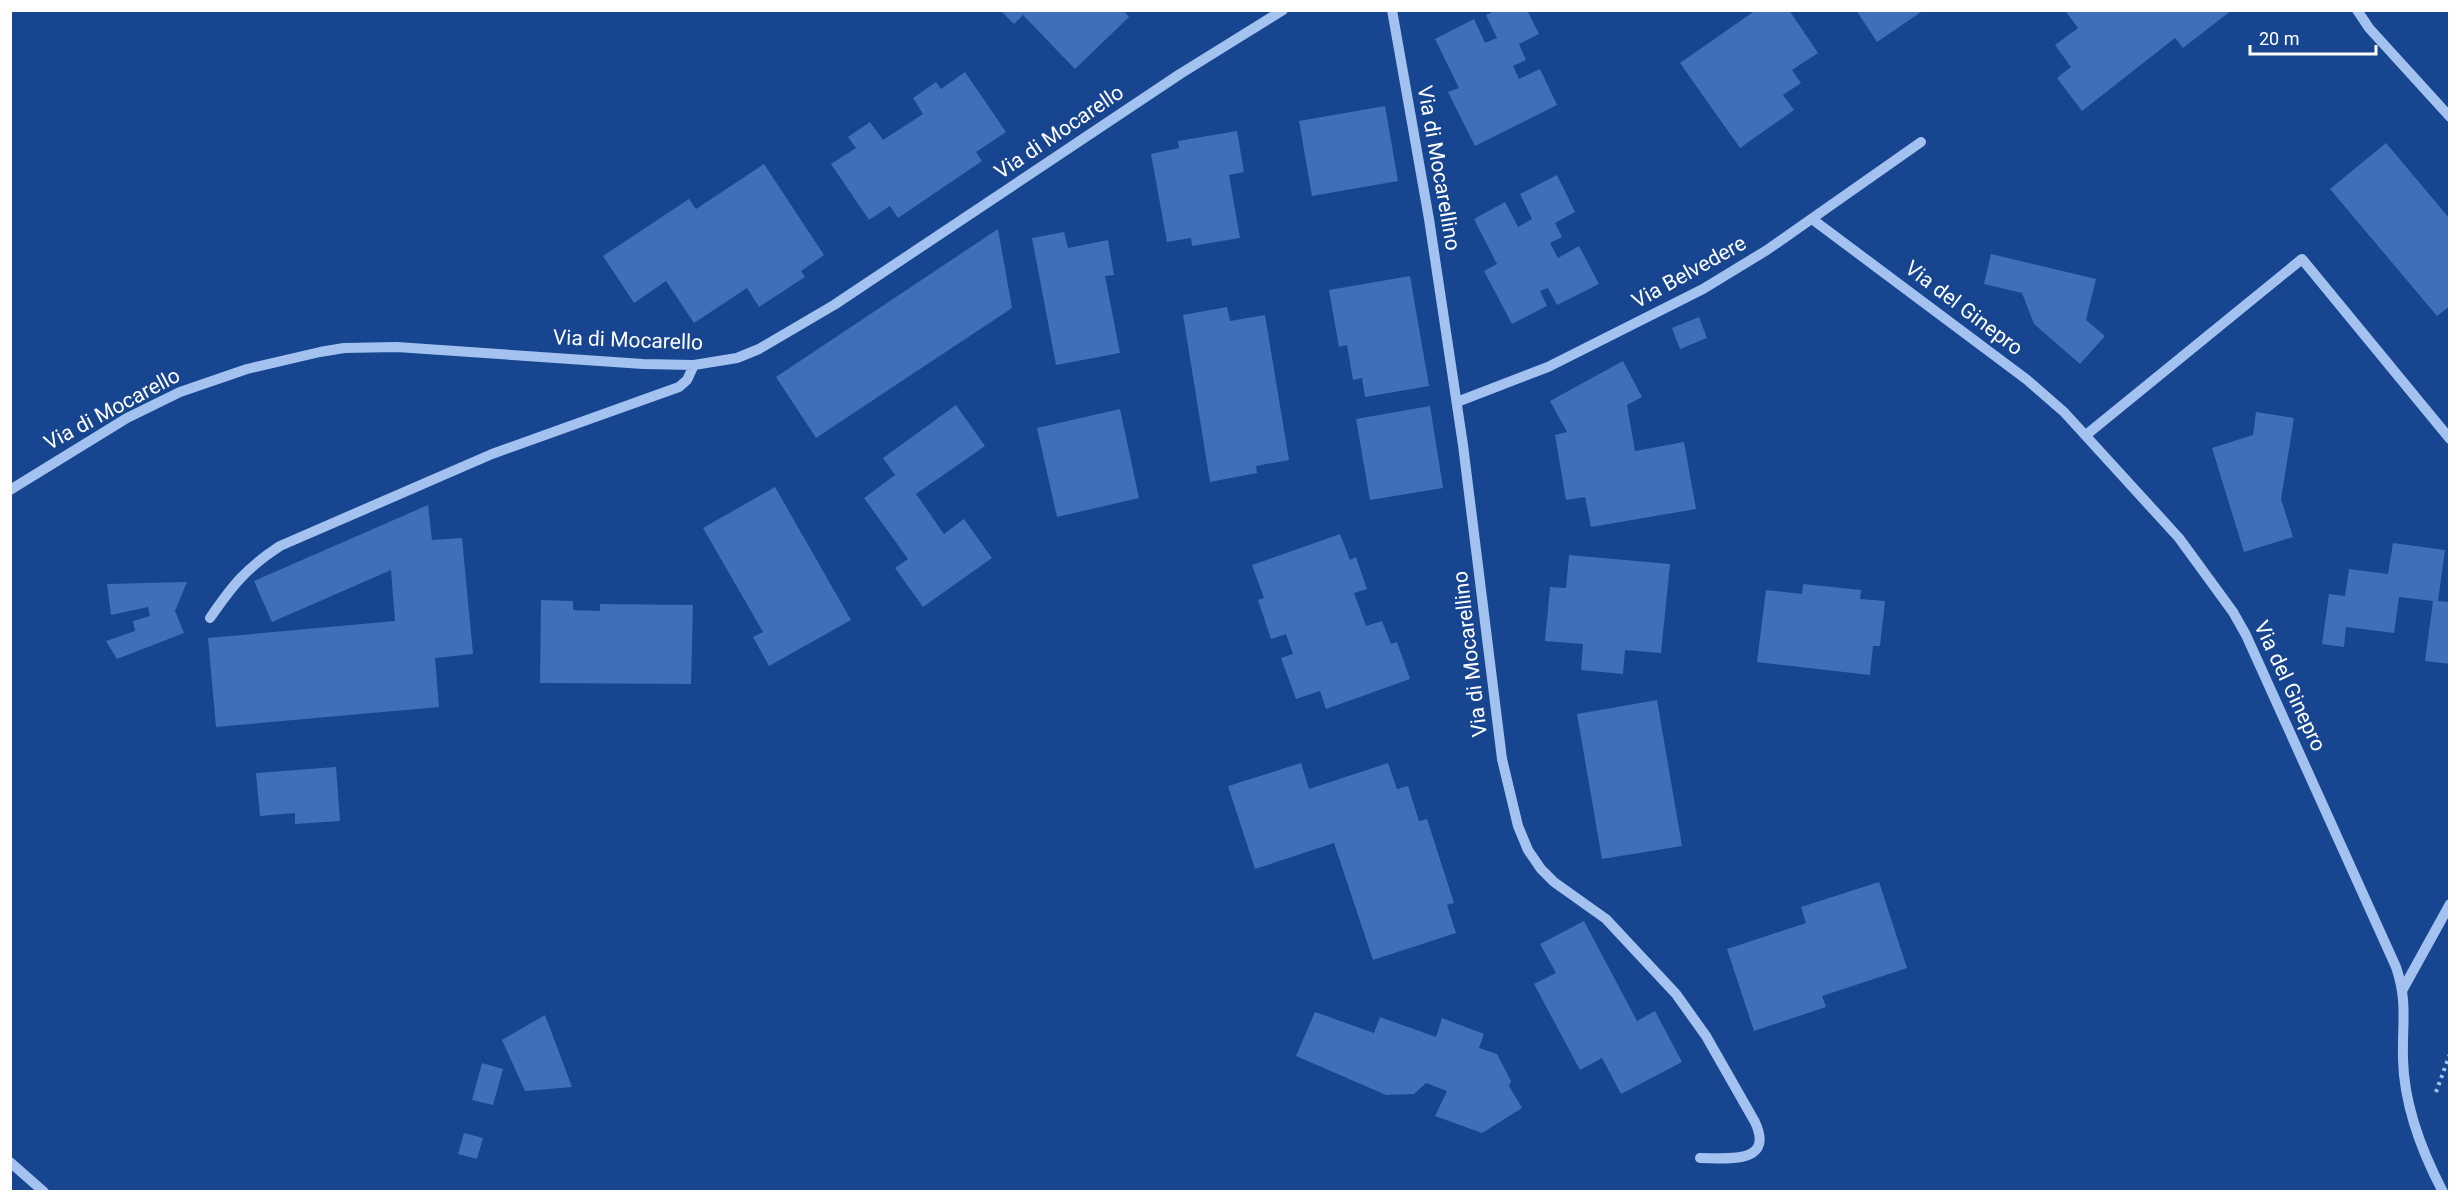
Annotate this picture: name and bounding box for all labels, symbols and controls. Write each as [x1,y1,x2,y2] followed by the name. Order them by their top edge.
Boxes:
[2250,18,2376,56] scale bar
[2259,28,2299,49] text: 20 m
[990,80,1128,184] street label: Via di Mocarello
[1413,84,1465,252] street label: Via di Mocarellino
[1628,231,1750,313] street label: Via Belvedere
[1900,256,2028,360] street label: Via del Ginepro
[553,325,704,355] street label: Via di Mocarello
[40,363,184,455] street label: Via di Mocarello
[1448,570,1492,738] street label: Via di Mocarellino
[2249,617,2331,755] street label: Via del Ginepro

